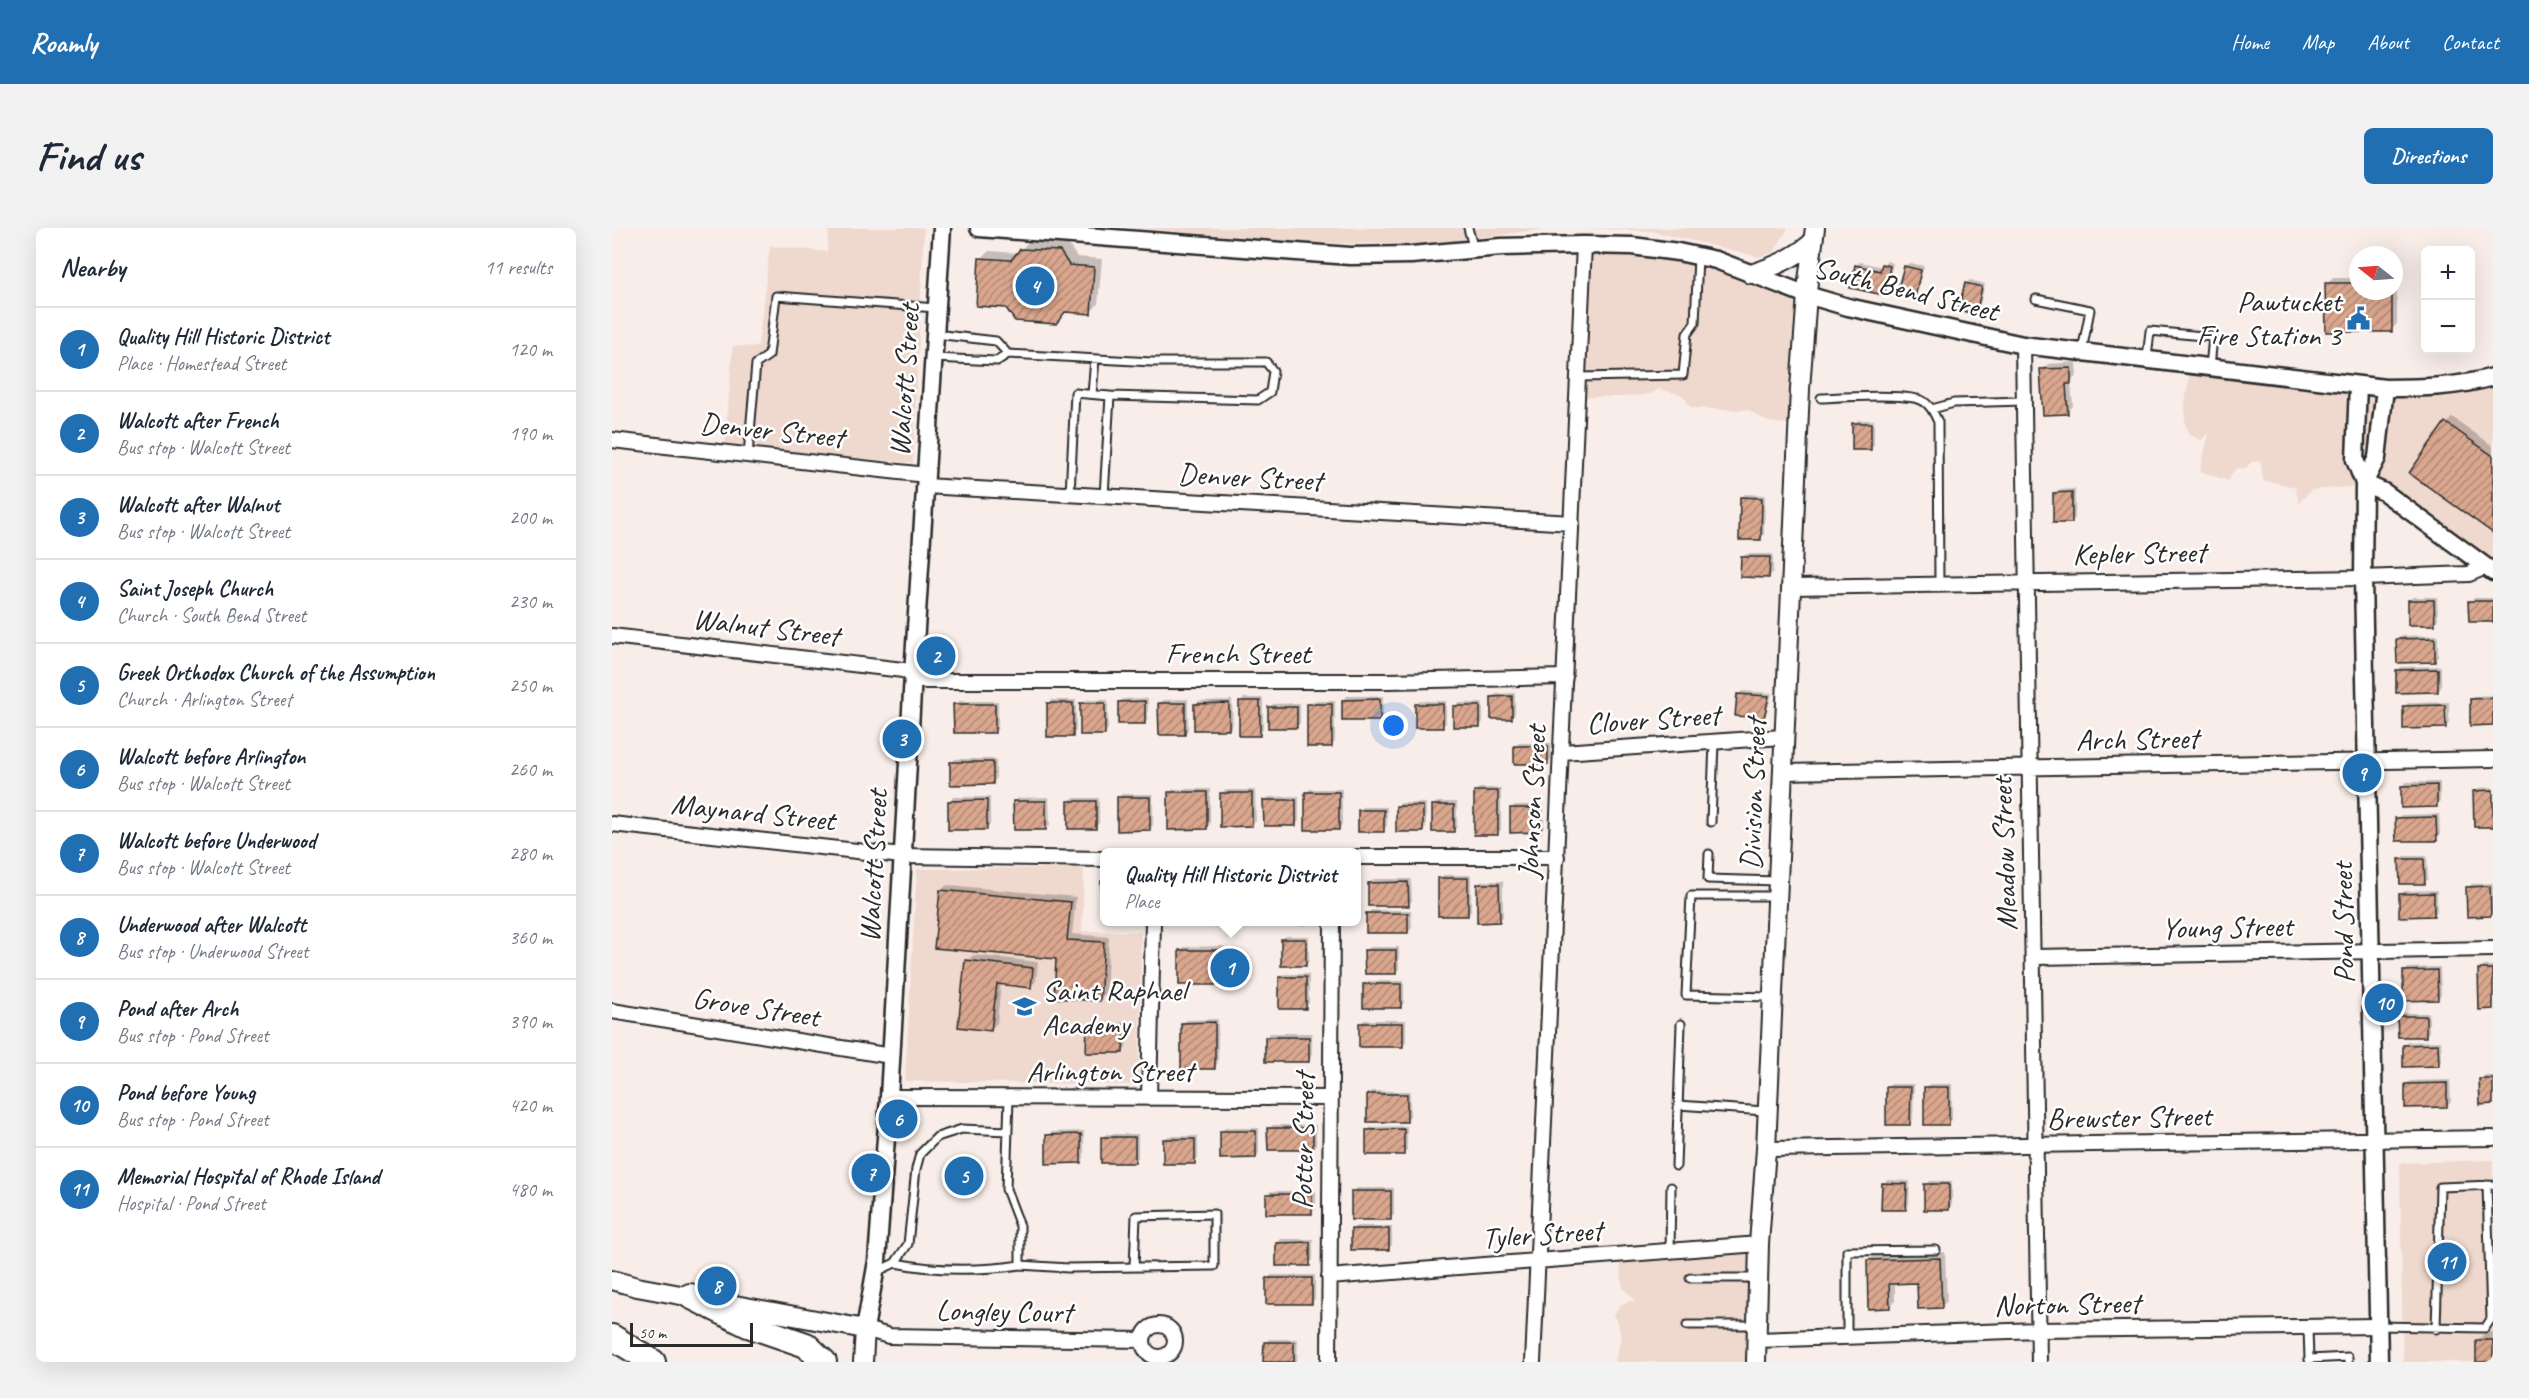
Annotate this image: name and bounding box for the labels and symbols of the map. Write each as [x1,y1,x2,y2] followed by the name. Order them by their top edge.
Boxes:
[2349,246,2403,300] north arrow
[1810,248,2005,331] street label: South Bend Street
[1016,264,1054,308] pin: 4
[2196,282,2344,354] place label: Pawtucket Fire Station 3
[880,299,928,458] street label: Walcott Street
[2346,305,2372,331] public building icon: Pawtucket Fire Station 3
[698,404,850,457] street label: Denver Street
[1177,454,1327,500] street label: Denver Street
[2072,533,2210,573] street label: Kepler Street
[691,599,845,655] street label: Walnut Street
[916,634,956,678] pin: 2
[1166,634,1313,672] street label: French Street
[1585,695,1725,743] street label: Clover Street
[1379,711,1408,740] your location
[1731,713,1775,871] street label: Division Street
[882,716,922,762] pin: 3
[2076,719,2203,759] street label: Arch Street
[1509,721,1555,881] street label: Johnson Street
[2342,750,2382,796] pin: 9
[1982,774,2026,931] street label: Meadow Street
[669,785,840,840] street label: Maynard Street
[850,786,896,943] street label: Walcott Street
[2323,859,2363,984] street label: Pond Street
[2161,907,2296,947] street label: Young Street
[1210,946,1250,990] pin: 1
[1042,971,1191,1043] place label: Saint Raphael Academy
[690,978,825,1036] street label: Grove Street
[2364,980,2404,1026] pin: 10
[1011,994,1037,1020] school or university icon: Saint Raphael Academy
[1026,1052,1198,1090] street label: Arlington Street
[1283,1068,1323,1210] street label: Potter Street
[878,1096,918,1142] pin: 6
[2046,1097,2215,1137] street label: Brewster Street
[852,1150,890,1196] pin: 7
[944,1154,984,1198] pin: 5
[1481,1211,1607,1257] street label: Tyler Street
[2428,1240,2466,1284] pin: 11
[698,1264,736,1308] pin: 8
[1994,1284,2144,1324] street label: Norton Street
[935,1291,1077,1331] street label: Longley Court
[630,1320,753,1348] scale bar

